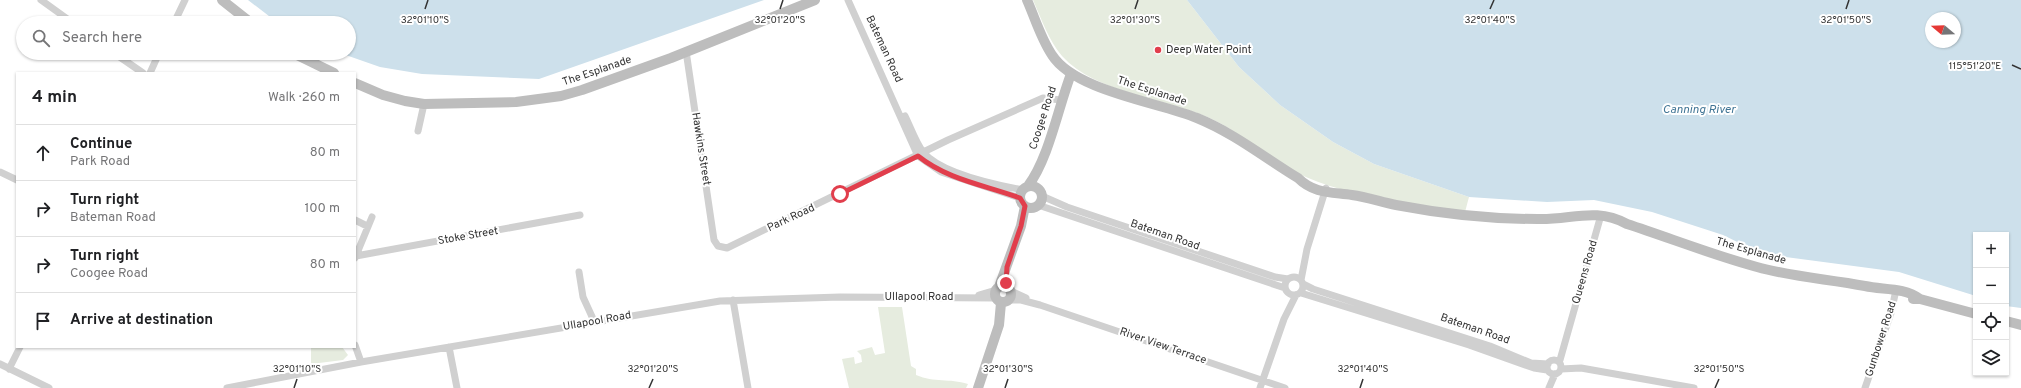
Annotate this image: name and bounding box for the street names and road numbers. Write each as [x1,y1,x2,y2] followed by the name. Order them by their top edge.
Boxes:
[862,13,906,85] street label: Bateman Road
[561,53,633,89] street label: The Esplanade
[1116,73,1189,109] street label: The Esplanade
[1026,84,1060,152] street label: Coogee Road
[688,111,714,187] street label: Hawkins Street
[765,201,817,235] street label: Park Road
[1128,217,1202,253] street label: Bateman Road
[437,224,499,248] street label: Stoke Street
[1714,234,1788,268] street label: The Esplanade
[1569,238,1601,306] street label: Queens Road
[884,290,954,304] street label: Ullapool Road
[1862,299,1900,379] street label: Gunbower Road
[562,308,632,334] street label: Ullapool Road
[1438,311,1512,347] street label: Bateman Road
[1118,325,1208,367] street label: River View Terrace

